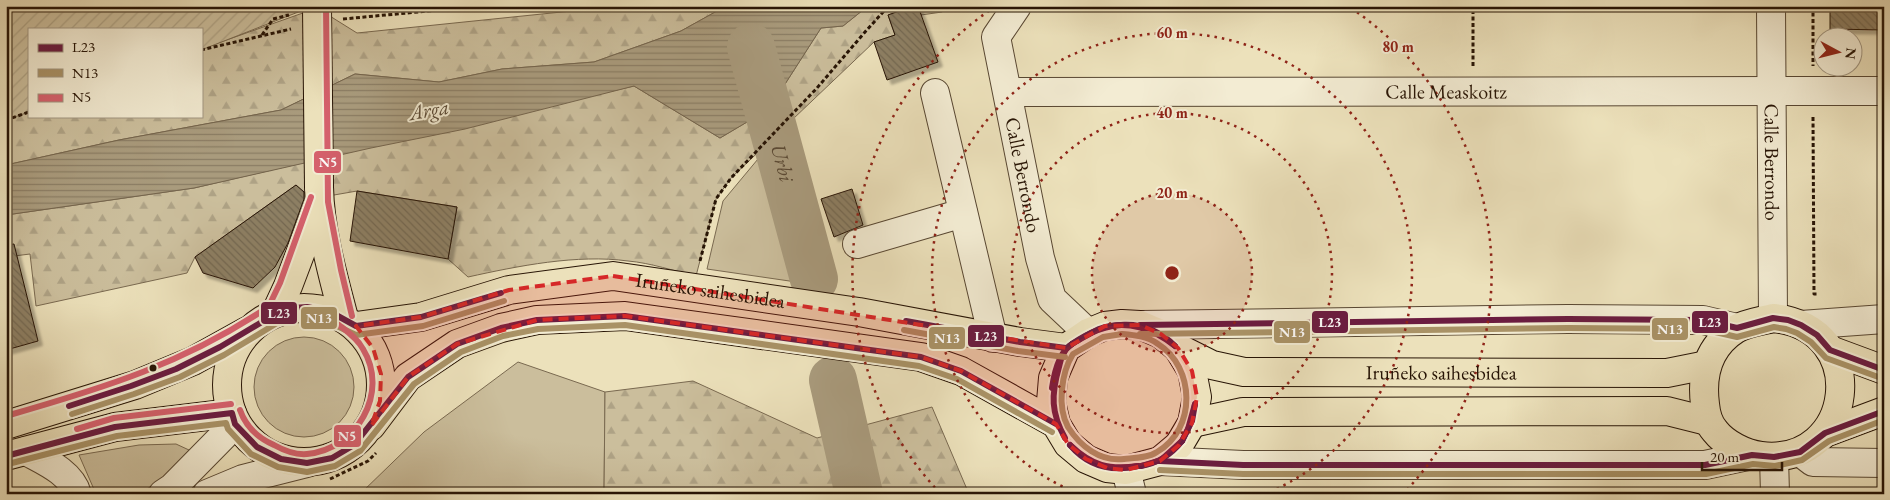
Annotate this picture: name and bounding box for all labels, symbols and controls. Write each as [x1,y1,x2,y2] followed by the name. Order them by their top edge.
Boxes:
[1156,23,1188,42] text: 60 m
[28,28,202,118] legend
[1812,28,1862,78] north arrow
[72,37,95,56] text: L23
[1382,37,1414,56] text: 80 m
[1841,47,1861,61] text: N
[72,63,98,82] text: N13
[1385,78,1507,105] street label: Calle Measkoitz
[72,87,91,106] text: N5
[405,93,451,127] water label: Arga
[1156,103,1188,122] text: 40 m
[1759,103,1785,221] street label: Calle Berrondo
[999,115,1048,235] street label: Calle Berrondo
[765,141,801,185] water label: Urbi
[313,150,342,174] line badge: N5
[319,153,337,171] text: N5
[1156,183,1188,202] text: 20 m
[1163,264,1181,282] centre of rings
[634,266,787,314] street label: Iruñeko saihesbidea
[260,301,298,325] line badge: L23
[267,304,291,322] text: L23
[300,306,338,330] line badge: N13
[306,309,332,327] text: N13
[1311,310,1349,334] line badge: L23
[1691,310,1729,334] line badge: L23
[1318,313,1342,331] text: L23
[1698,313,1722,331] text: L23
[1651,317,1689,341] line badge: N13
[1273,320,1311,344] line badge: N13
[1657,320,1683,338] text: N13
[1279,323,1305,341] text: N13
[967,324,1005,348] line badge: L23
[928,326,966,350] line badge: N13
[974,327,998,345] text: L23
[934,329,960,347] text: N13
[1366,359,1517,386] street label: Iruñeko saihesbidea
[148,363,158,373] unlabelled marker
[333,424,362,448] line badge: N5
[338,427,356,445] text: N5
[1702,440,1782,472] scale bar
[1710,447,1739,466] text: 20 m

